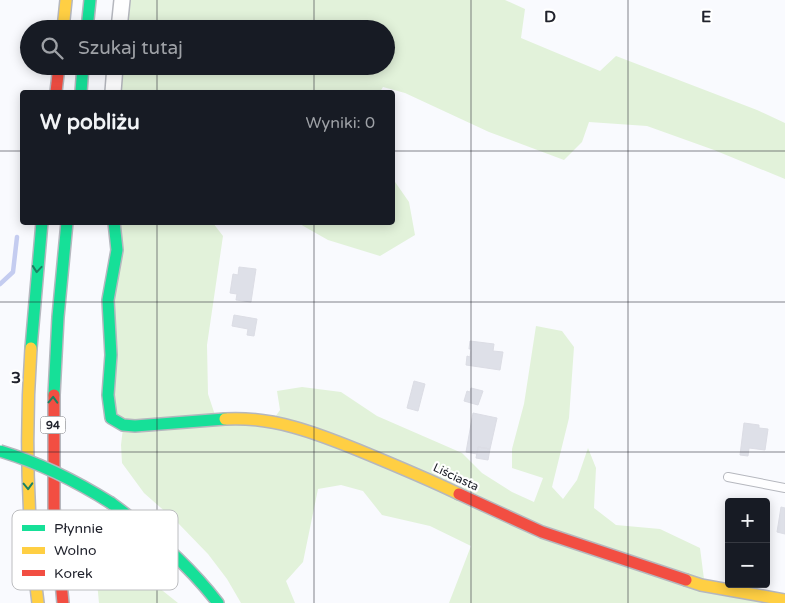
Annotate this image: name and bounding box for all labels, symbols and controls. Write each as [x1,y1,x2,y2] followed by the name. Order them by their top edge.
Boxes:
[544,7,556,27] text: D
[701,7,711,27] text: E
[20,20,395,75] search box
[38,34,66,62] icon: search
[78,37,183,59] text: Szukaj tutaj
[40,110,140,135] text: W pobliżu
[306,113,375,133] text: Wyniki: 0
[32,265,43,273] one-way arrow
[11,368,21,388] text: 3
[48,396,59,404] one-way arrow
[40,416,66,434] road number: 94
[431,460,481,494] street label: Liściasta
[23,482,33,490] one-way arrow
[725,498,770,588] map controls
[725,498,770,543] button: +
[12,510,178,590] legend
[54,520,103,537] text: Płynnie
[54,542,97,559] text: Wolno
[725,543,770,588] button: −
[54,565,93,582] text: Korek

